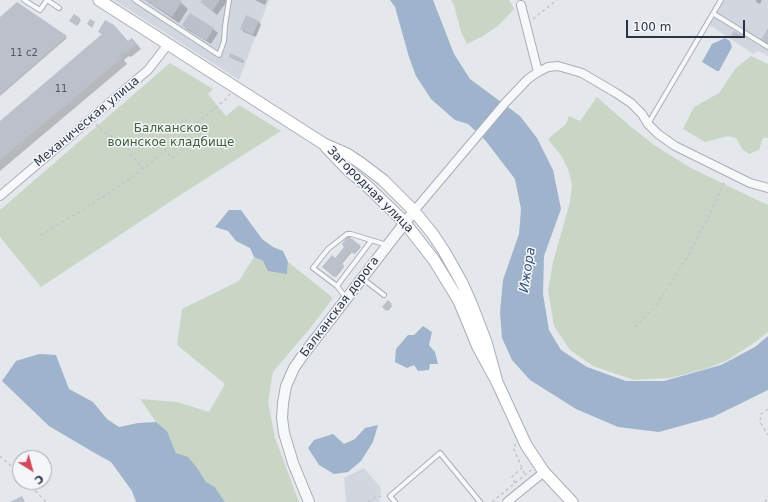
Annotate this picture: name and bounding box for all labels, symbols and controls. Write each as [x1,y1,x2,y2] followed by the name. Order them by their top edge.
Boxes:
[628,12,747,38] scale bar
[633,20,671,34] text: 100 m
[10,47,38,59] house number: 11 с2
[32,74,142,170] street label: Механическая улица
[55,83,67,95] house number: 11
[108,122,234,150] park label: Балканское воинское кладбище
[324,144,416,236] street label: Загородная улица
[517,246,539,294] water label: Ижора
[297,254,383,360] street label: Балканская дорога
[12,450,52,490] north arrow
[32,472,46,487] text: С

